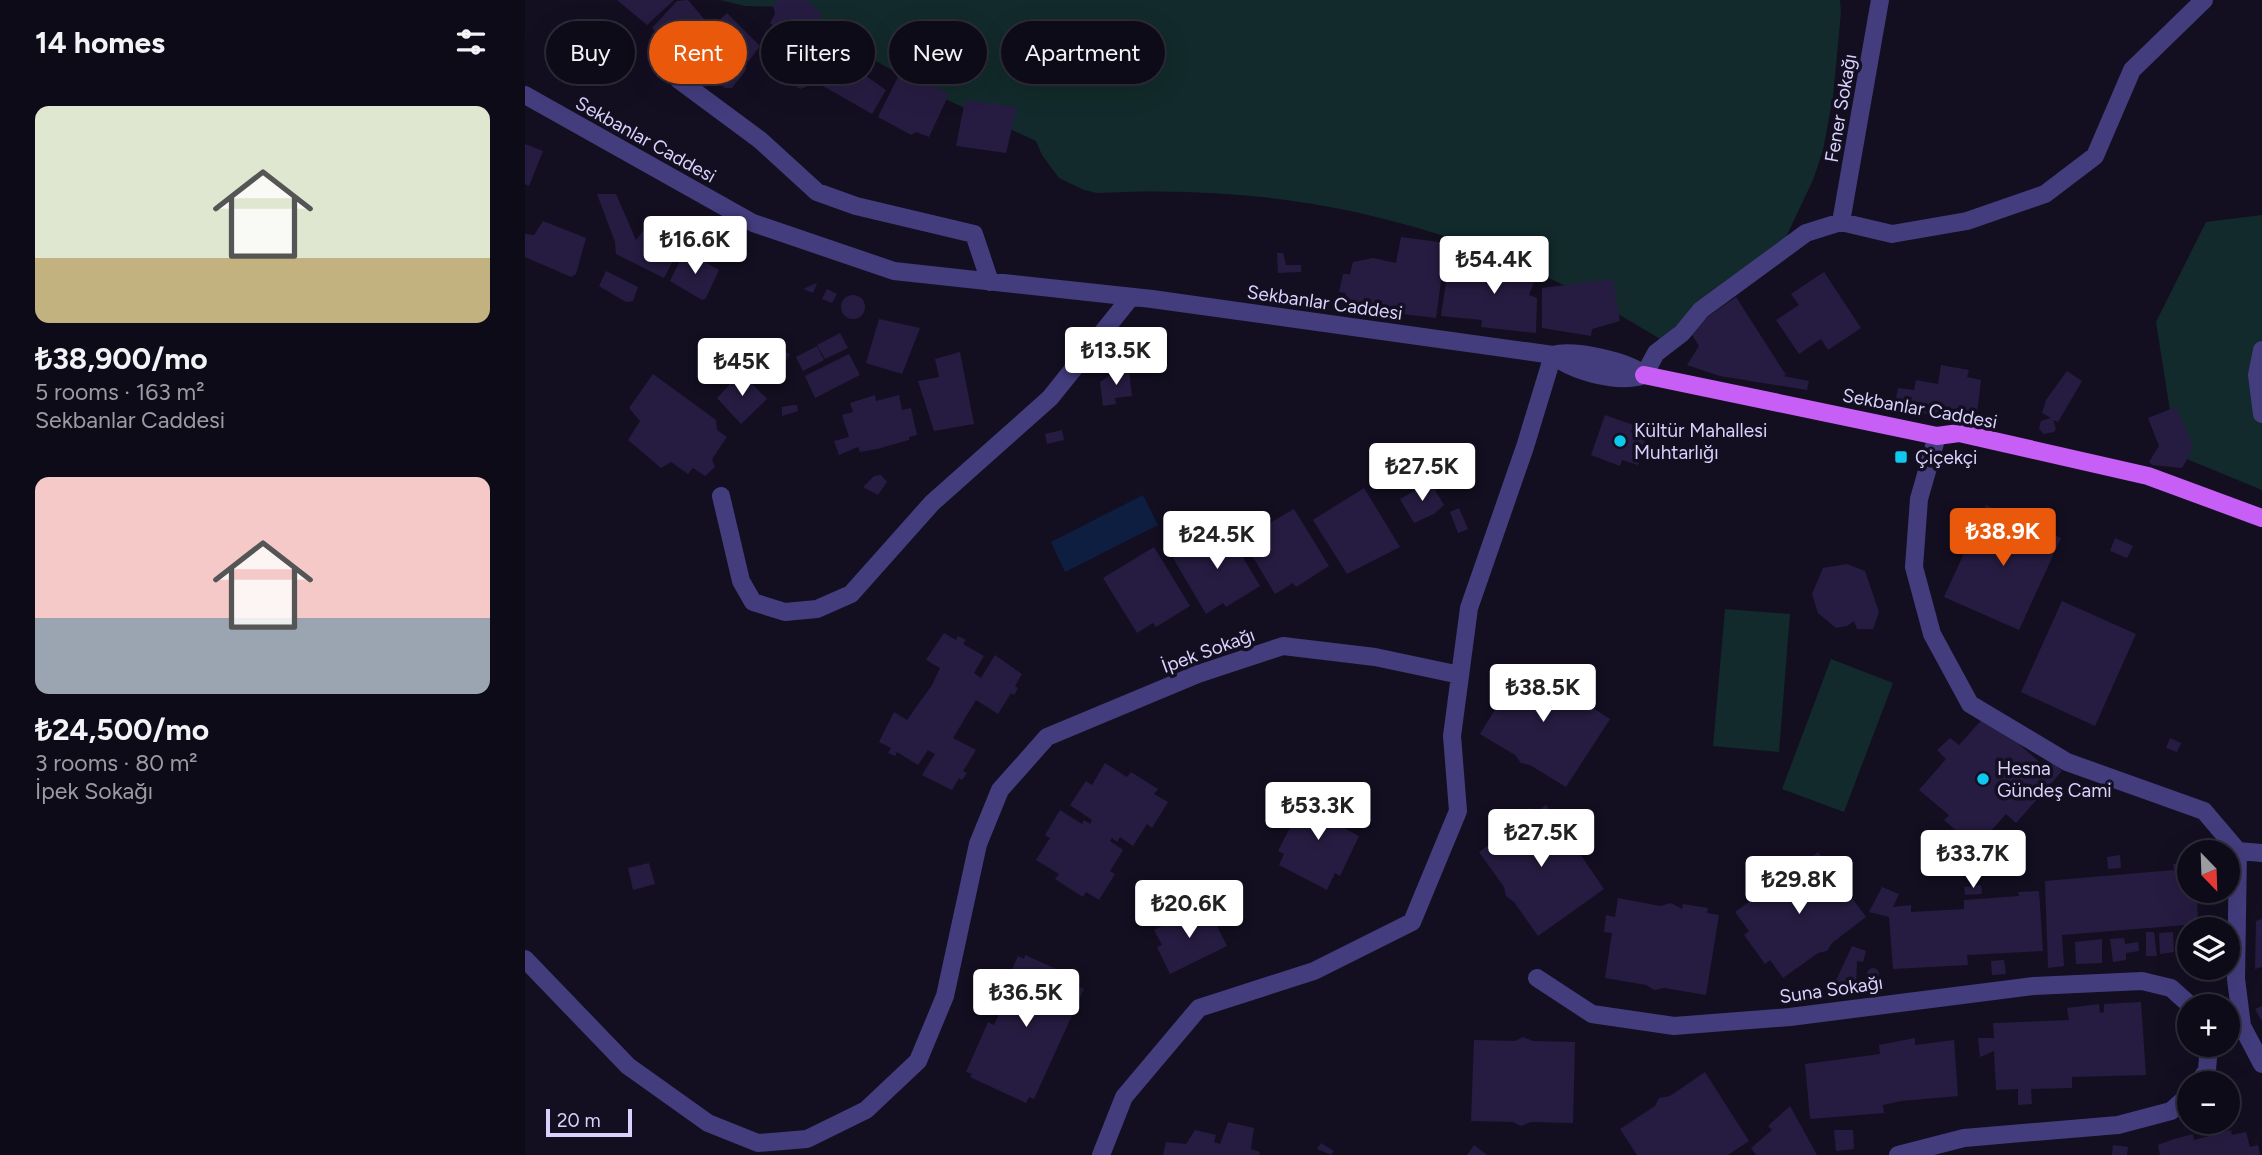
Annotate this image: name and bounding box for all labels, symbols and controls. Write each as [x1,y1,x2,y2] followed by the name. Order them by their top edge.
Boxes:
[546,21,635,84] chip: Buy
[649,21,747,84] chip: Rent
[761,21,875,84] chip: Filters
[889,21,987,84] chip: New
[1001,21,1165,84] chip: Apartment
[452,23,490,61] icon: filters
[35,24,165,61] text: 14 homes
[1820,52,1861,164] street label: Fener Sokağı
[572,91,720,188] street label: Sekbanlar Caddesi
[200,151,326,277] icon: home
[638,216,752,276] pin: ₺16.6K
[660,225,730,253] text: ₺16.6K
[1437,236,1551,296] pin: ₺54.4K
[1456,245,1532,273] text: ₺54.4K
[1246,280,1404,325] street label: Sekbanlar Caddesi
[1059,328,1173,387] pin: ₺13.5K
[1081,336,1151,364] text: ₺13.5K
[701,338,783,398] pin: ₺45K
[35,340,208,377] text: ₺38,900/mo
[714,347,770,375] text: ₺45K
[35,378,204,406] text: 5 rooms · 163 m²
[1841,384,1999,433] street label: Sekbanlar Caddesi
[35,406,225,434] text: Sekbanlar Caddesi
[1634,419,1767,464] place label: Kültür Mahallesi Muhtarlığı
[1612,433,1628,449] marker: Kültür Mahallesi Muhtarlığı
[1365,444,1479,503] pin: ₺27.5K
[1915,446,1977,469] place label: Çiçekçi
[1893,449,1909,465] marker: Çiçekçi
[1385,452,1459,480] text: ₺27.5K
[1946,508,2060,568] pin: ₺38.9K
[1160,512,1274,571] pin: ₺24.5K
[1966,517,2040,545] text: ₺38.9K
[1179,520,1255,548] text: ₺24.5K
[200,522,326,648] icon: home
[1158,623,1258,678] street label: İpek Sokağı
[1486,664,1600,724] pin: ₺38.5K
[1506,673,1580,701] text: ₺38.5K
[35,711,209,748] text: ₺24,500/mo
[35,749,198,777] text: 3 rooms · 80 m²
[1997,757,2112,802] place label: Hesna Gündeş Cami
[1975,771,1991,787] marker: Hesna Gündeş Cami
[35,777,153,805] text: İpek Sokağı
[1261,782,1375,842] pin: ₺53.3K
[1281,791,1355,819] text: ₺53.3K
[1484,810,1598,869] pin: ₺27.5K
[1504,818,1578,846] text: ₺27.5K
[1916,830,2030,890] pin: ₺33.7K
[1937,839,2009,867] text: ₺33.7K
[2177,840,2240,903] north arrow
[2177,840,2240,1134] map controls
[1742,856,1856,916] pin: ₺29.8K
[1762,865,1836,893] text: ₺29.8K
[1132,880,1246,940] pin: ₺20.6K
[1151,889,1227,917] text: ₺20.6K
[2177,917,2240,980] button: layers
[969,970,1083,1029] pin: ₺36.5K
[1778,971,1884,1008] street label: Suna Sokağı
[989,978,1063,1006] text: ₺36.5K
[2177,994,2240,1057] button: +
[2177,1071,2240,1134] button: −
[546,1106,632,1138] scale bar
[557,1109,601,1132] text: 20 m

